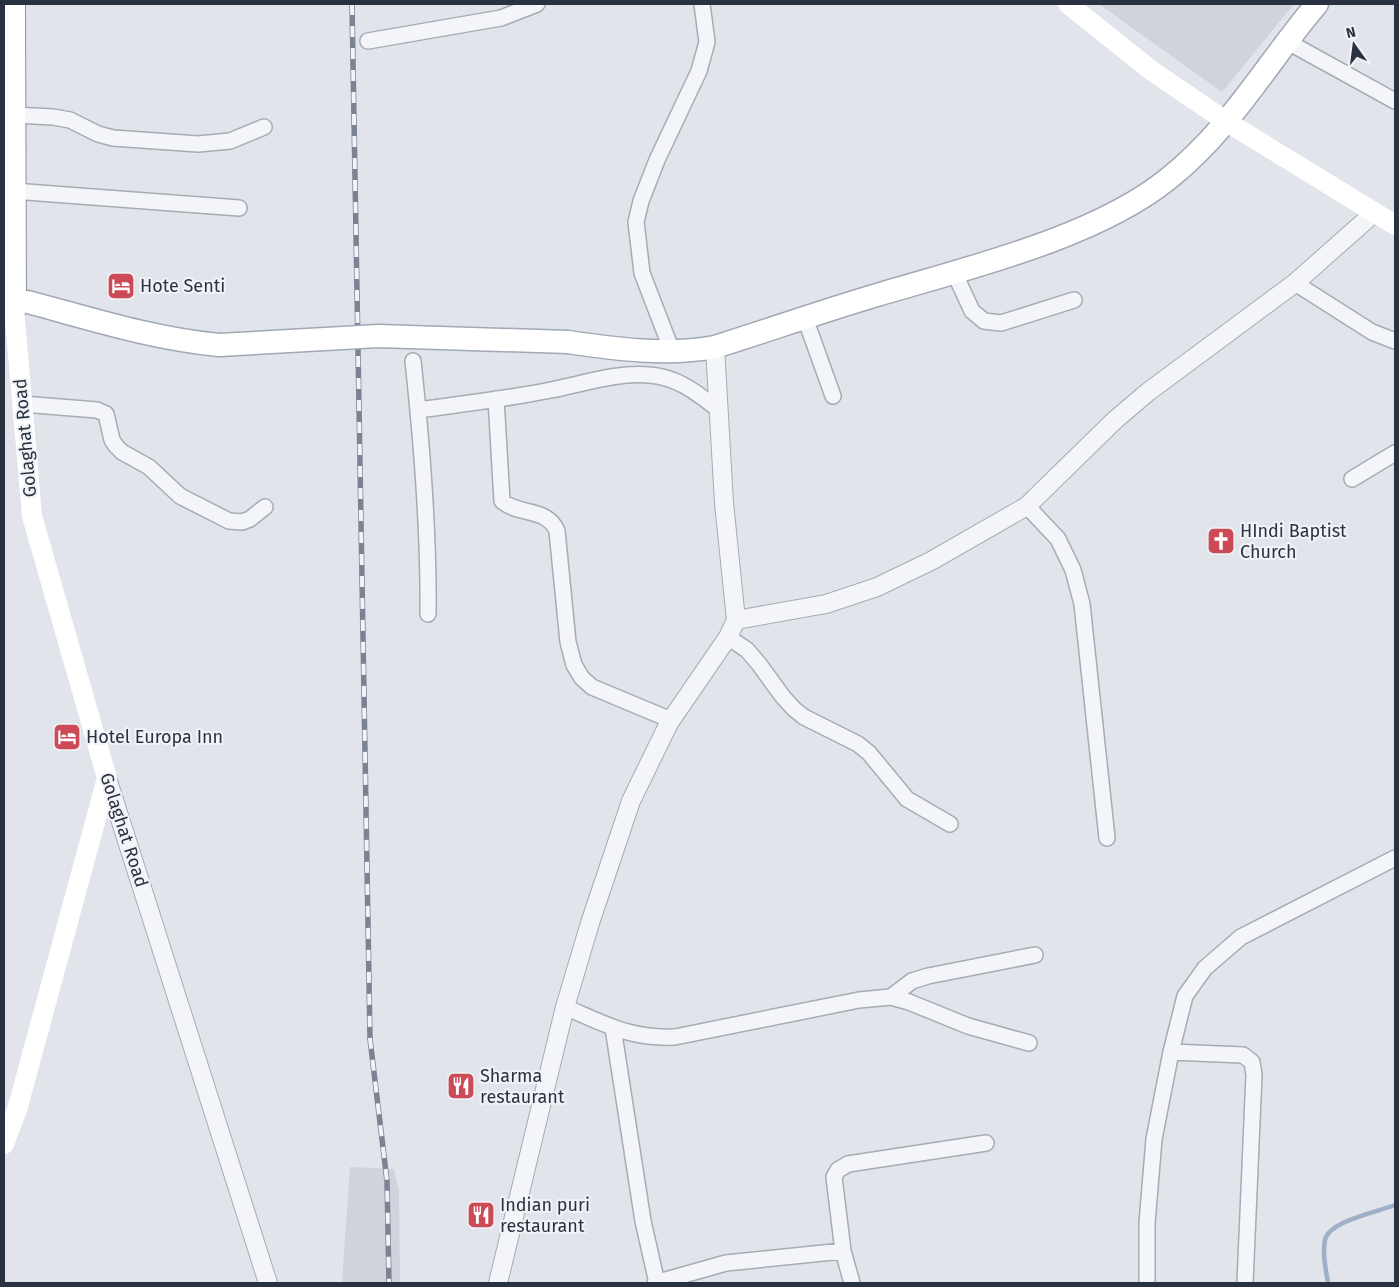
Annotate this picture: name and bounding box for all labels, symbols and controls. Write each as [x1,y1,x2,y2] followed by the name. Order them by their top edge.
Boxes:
[1329,20,1379,70] north arrow
[1344,23,1358,42] text: N
[106,271,136,301] hotel icon: Hote Senti
[140,275,225,297] place label: Hote Senti
[9,378,41,498] street label: Golaghat Road
[1240,520,1347,563] place label: HIndi Baptist Church
[1206,526,1236,556] church icon: HIndi Baptist Church
[52,722,82,752] hotel icon: Hotel Europa Inn
[86,726,223,748] place label: Hotel Europa Inn
[95,770,153,890] street label: Golaghat Road
[480,1065,565,1108] place label: Sharma restaurant
[446,1071,476,1101] restaurant icon: Sharma restaurant
[500,1194,590,1237] place label: Indian puri restaurant
[466,1200,496,1230] restaurant icon: Indian puri restaurant

